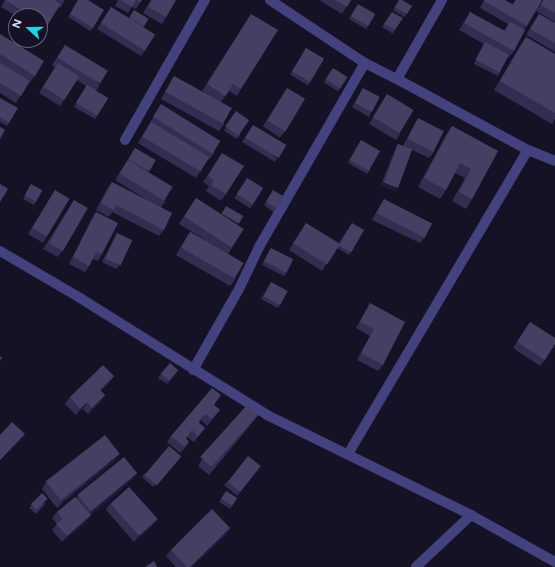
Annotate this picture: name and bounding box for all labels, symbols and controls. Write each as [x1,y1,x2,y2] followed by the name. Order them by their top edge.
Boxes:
[8,8,48,48] north arrow
[10,18,25,30] text: N

